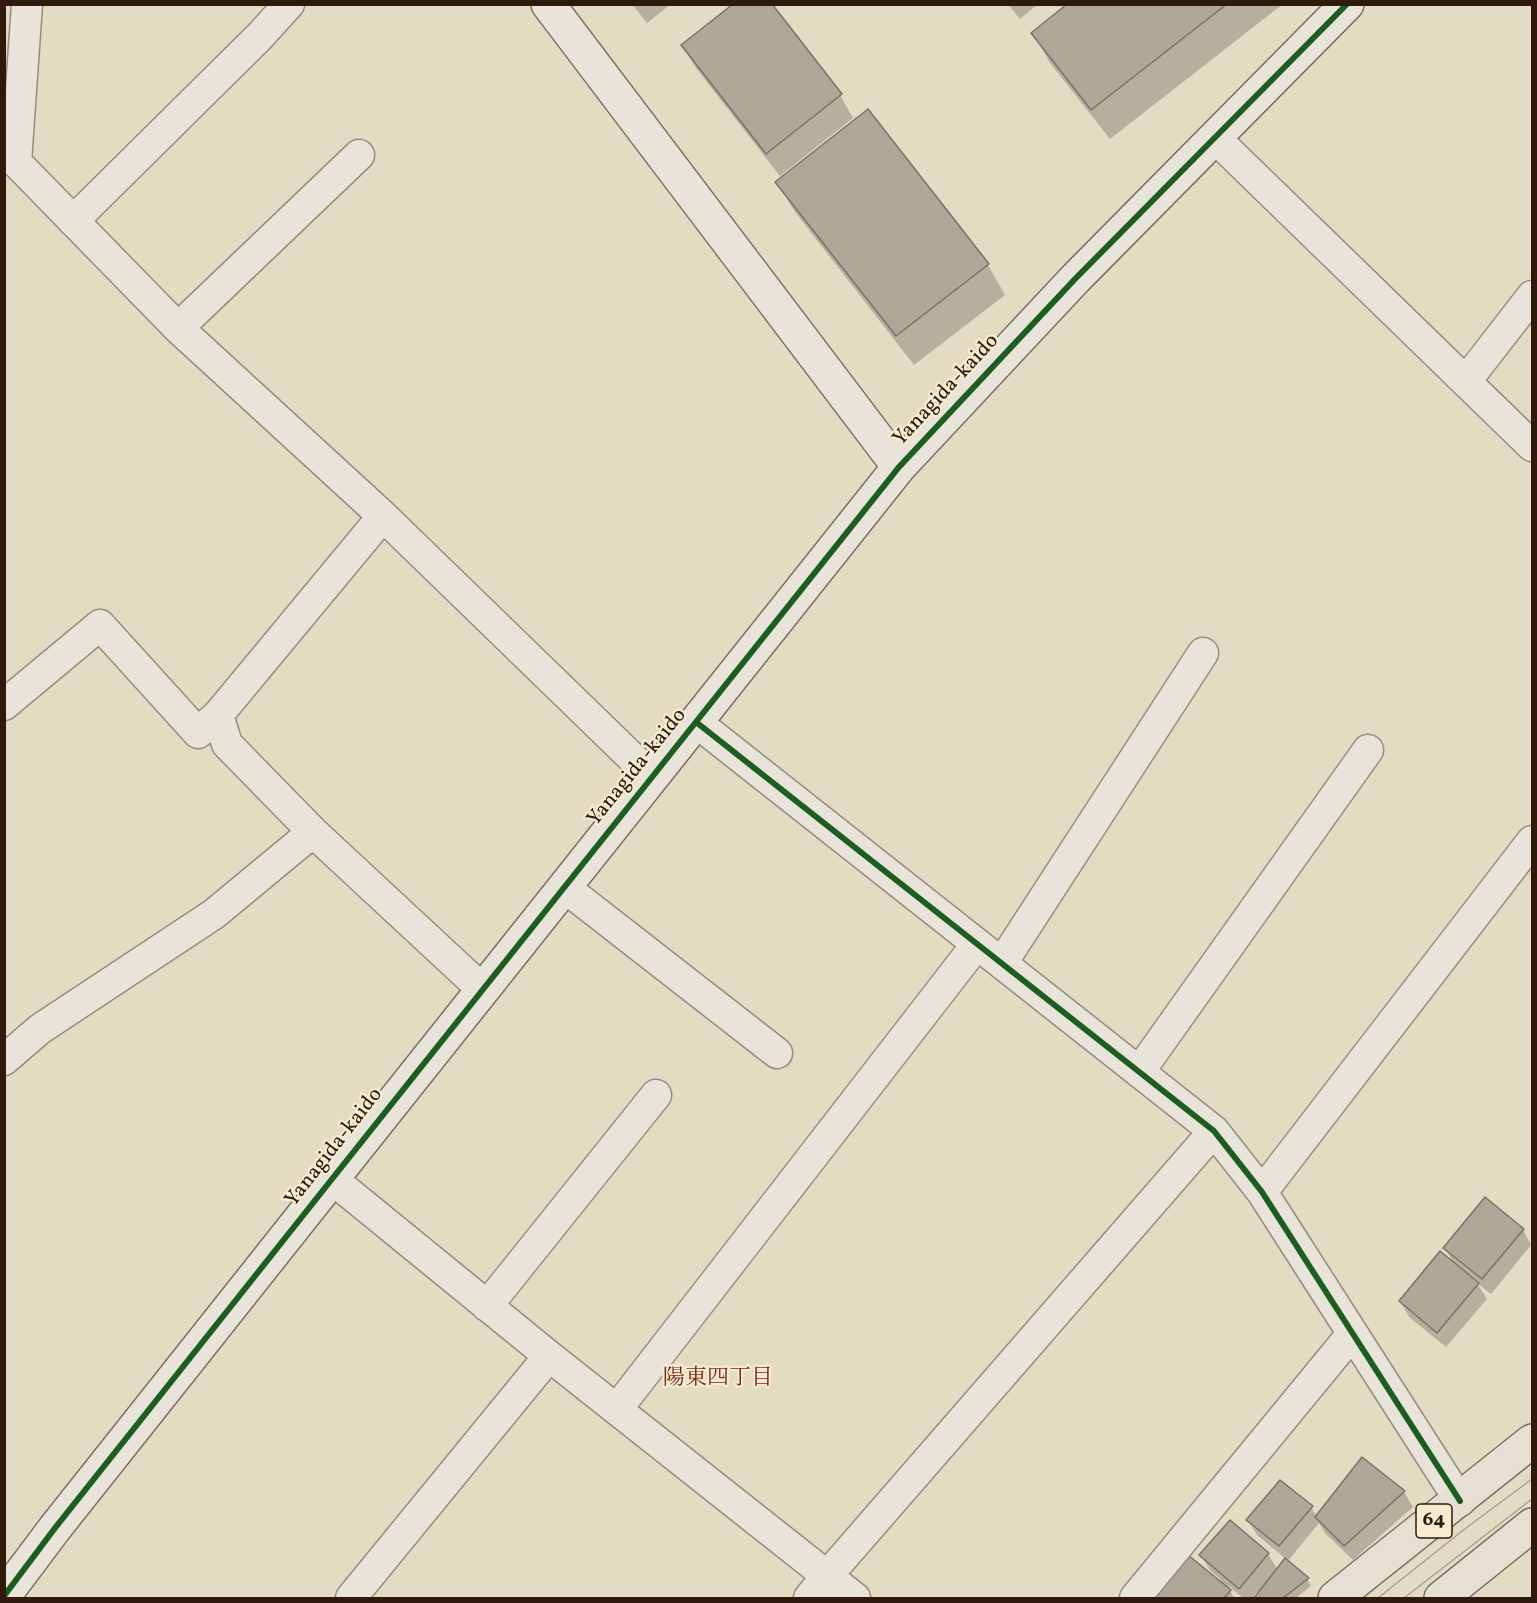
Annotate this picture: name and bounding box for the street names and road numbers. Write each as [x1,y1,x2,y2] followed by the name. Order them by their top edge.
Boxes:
[889,330,1005,452] street label: Yanagida-kaido
[583,704,693,832] street label: Yanagida-kaido
[281,1083,389,1213] street label: Yanagida-kaido
[1416,1504,1452,1538] road number: 64

